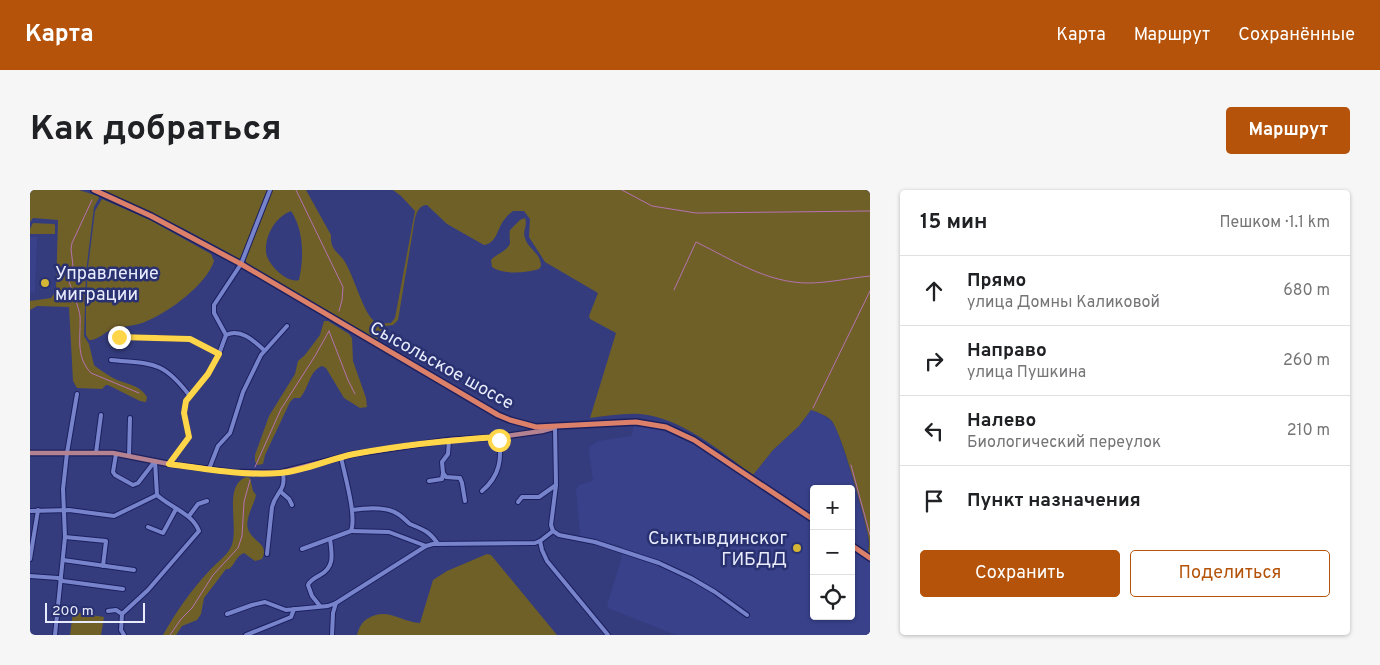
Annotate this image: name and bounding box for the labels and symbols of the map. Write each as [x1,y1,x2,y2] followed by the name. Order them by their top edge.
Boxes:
[55,263,159,307] place label: Управление миграции
[39,277,51,289] marker: Управление миграции
[365,317,517,416] street label: Сысольское шоссе
[108,326,131,349] route end
[488,429,511,452] route start
[648,528,787,572] place label: Сыктывдинског ГИБДД
[791,542,803,554] marker: Сыктывдинског ГИБДД
[45,600,145,623] scale bar

